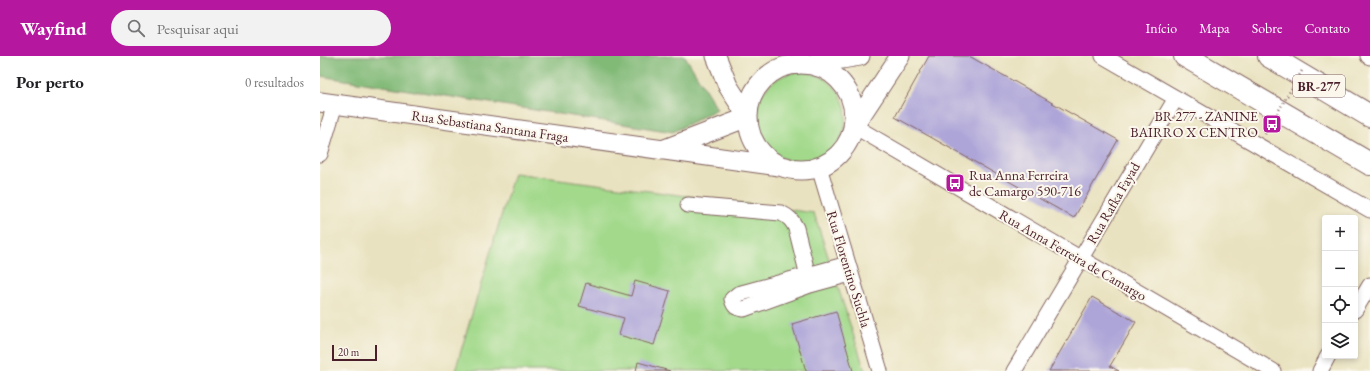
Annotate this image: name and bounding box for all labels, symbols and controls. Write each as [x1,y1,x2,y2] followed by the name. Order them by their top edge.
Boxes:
[111,10,391,46] search box
[20,16,87,41] text: Wayfind
[125,17,147,39] icon: search
[157,19,239,38] text: Pesquisar aqui
[1145,19,1177,37] text: Início
[1199,19,1230,37] text: Mapa
[1252,19,1282,37] text: Sobre
[1304,19,1350,37] text: Contato
[16,71,84,93] text: Por perto
[245,74,304,91] text: 0 resultados
[1293,75,1345,97] road number: BR-277
[410,106,570,146] street label: Rua Sebastiana Santana Fraga
[1130,107,1258,141] place label: BR 277 - ZANINE BAIRRO X CENTRO
[1261,113,1283,135] bus stop icon: BR 277 - ZANINE BAIRRO X CENTRO
[1082,158,1144,247] street label: Rua Rafka Fayad
[969,166,1081,200] place label: Rua Anna Ferreira de Camargo 590-716
[944,172,966,194] bus stop icon: Rua Anna Ferreira de Camargo 590-716
[996,205,1150,305] street label: Rua Anna Ferreira de Camargo
[823,208,875,330] street label: Rua Florentino Suchla
[1322,215,1358,359] map controls
[1322,215,1358,251] button: +
[1322,251,1358,287] button: −
[1322,287,1358,323] button: locate
[1322,323,1358,359] button: layers
[332,343,377,362] scale bar
[338,345,359,359] text: 20 m

